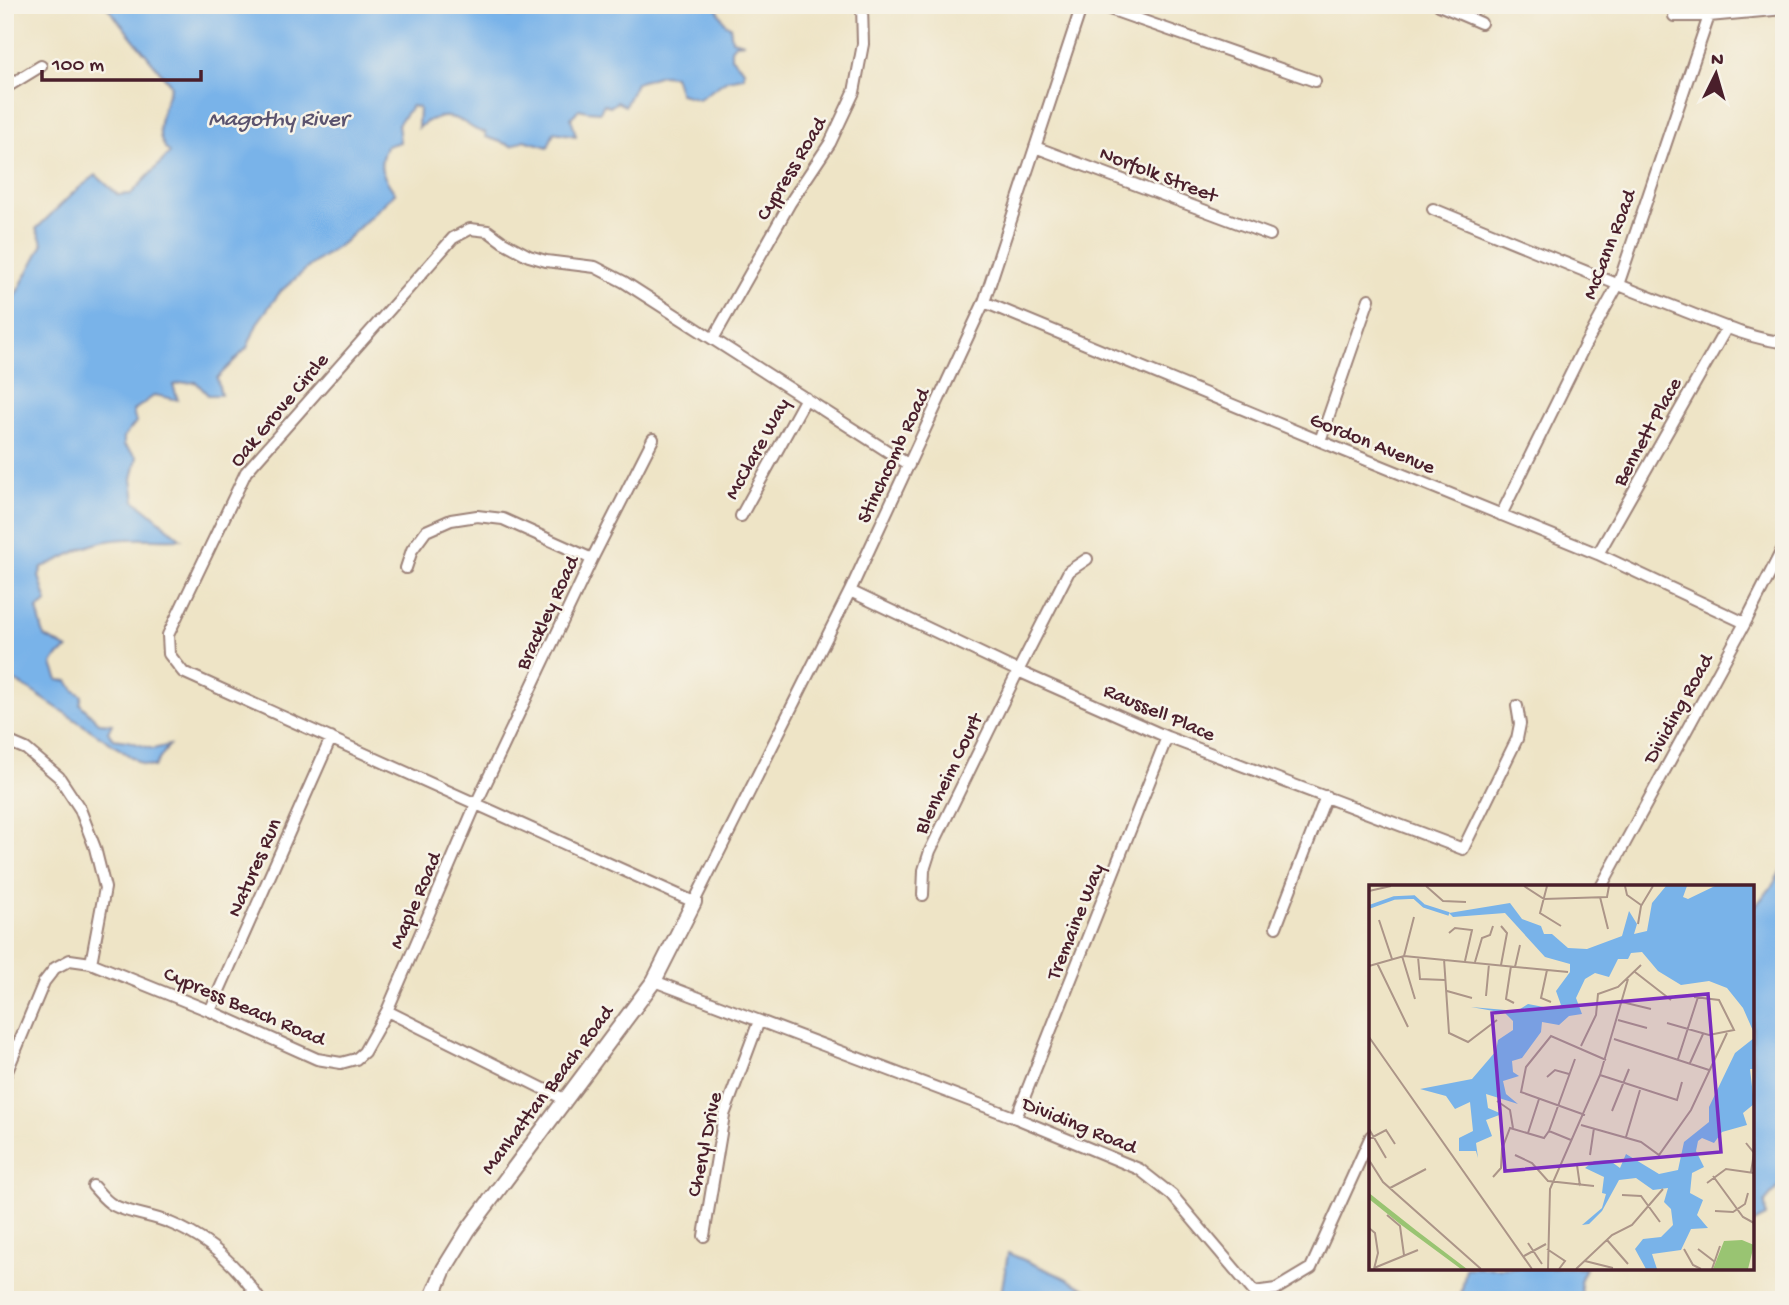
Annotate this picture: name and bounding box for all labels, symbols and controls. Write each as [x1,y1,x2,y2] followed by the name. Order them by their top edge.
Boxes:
[42,38,201,82] scale bar
[1680,38,1750,108] north arrow
[1710,49,1724,73] text: N
[51,54,104,79] text: 100 m
[208,107,353,134] water label: Magothy River
[752,112,835,226] street label: Cypress Road
[1095,142,1223,211] street label: Norfolk Street
[1579,185,1644,304] street label: McCann Road
[226,348,336,473] street label: Oak Grove Circle
[1608,373,1690,492] street label: Bennett Place
[853,383,938,528] street label: Stinchcomb Road
[721,394,797,505] street label: McClare Way
[1305,409,1439,482] street label: Gordon Avenue
[511,551,587,675] street label: Brackley Road
[1639,649,1721,771] street label: Dividing Road
[1099,679,1219,749] street label: Raussell Place
[910,708,991,840] street label: Blenheim Court
[223,815,289,922] street label: Natures Run
[386,848,449,954] street label: Maple Road
[1042,861,1112,985] street label: Tremaine Way
[1369,885,1754,1270] inset map
[159,963,330,1054] street label: Cypress Beach Road
[477,1000,622,1181] street label: Manhattan Beach Road
[683,1089,730,1199] street label: Cheryl Drive
[1016,1092,1141,1162] street label: Dividing Road

